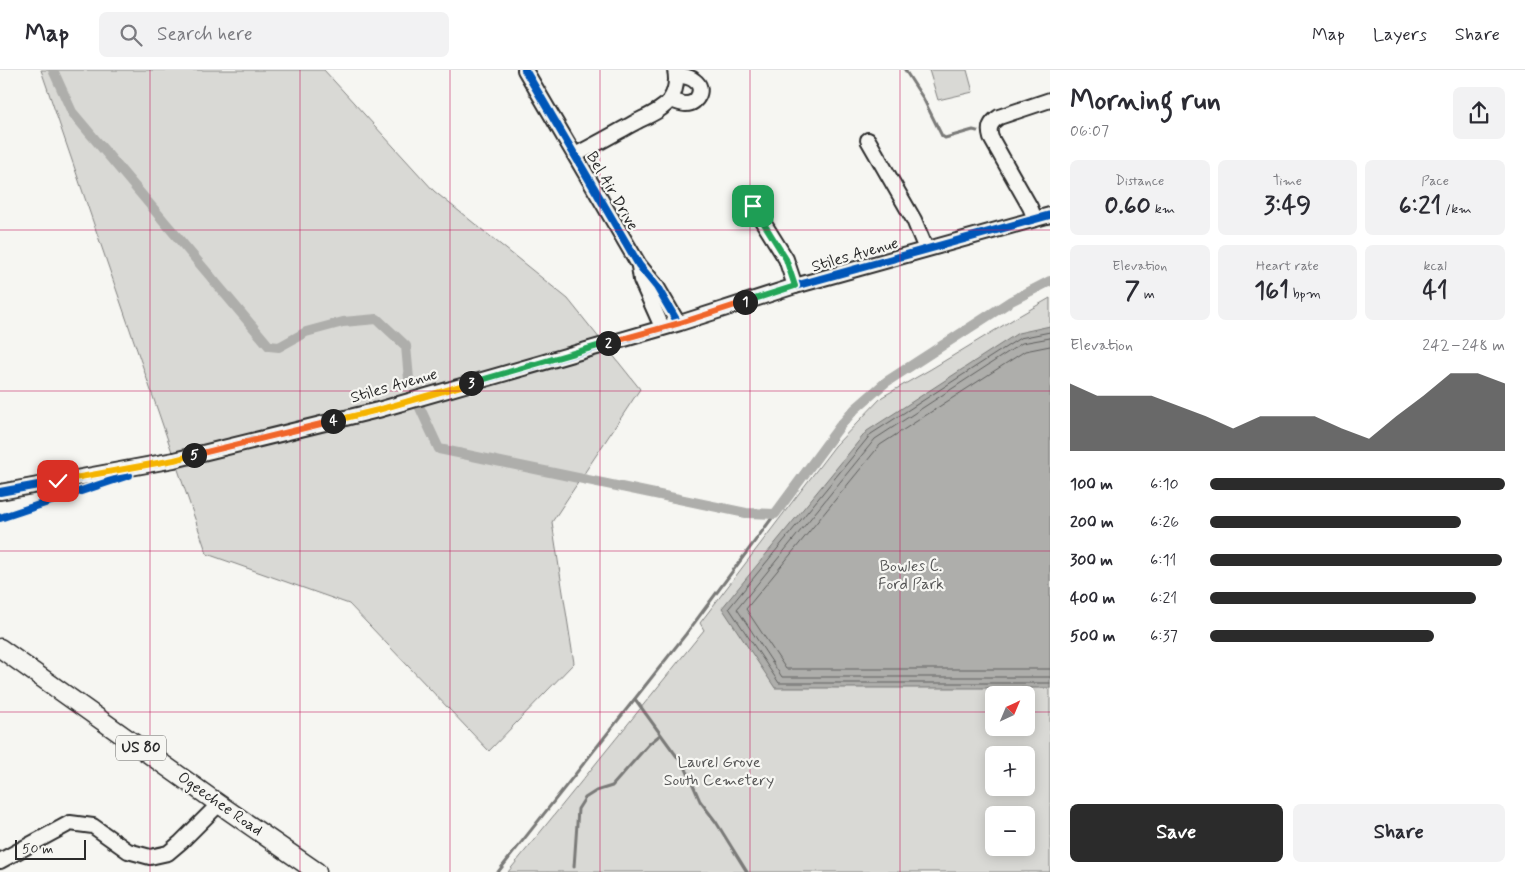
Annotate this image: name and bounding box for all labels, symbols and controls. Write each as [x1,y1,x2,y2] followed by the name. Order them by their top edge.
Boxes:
[99,12,449,57] search box
[25,19,69,50] text: Map
[117,21,145,49] icon: search
[157,22,253,47] text: Search here
[1312,23,1345,47] text: Map
[1373,23,1427,47] text: Layers
[1455,23,1500,47] text: Share
[1070,83,1221,120] text: Morning run
[1453,87,1505,139] button: share
[1070,121,1109,142] text: 06:07
[581,148,643,234] street label: Bel Air Drive
[1115,172,1164,190] text: Distance
[1273,172,1302,190] text: Time
[1421,172,1449,190] text: Pace
[732,185,774,227] pin
[1105,190,1151,223] text: 0.60
[1264,190,1311,223] text: 3:49
[1399,190,1441,223] text: 6:21
[739,192,767,220] icon: arrive
[1151,200,1175,218] text: km
[1441,200,1472,218] text: /km
[809,233,901,277] street label: Stiles Avenue
[1112,257,1167,275] text: Elevation
[1256,257,1319,275] text: Heart rate
[1423,257,1447,275] text: kcal
[1125,275,1140,308] text: 7
[1254,275,1289,308] text: 161
[1423,275,1448,308] text: 41
[1140,285,1155,303] text: m
[1289,285,1321,303] text: bpm
[732,290,758,314] pin: 1
[742,293,749,311] text: 1
[596,330,620,356] pin: 2
[605,334,612,352] text: 2
[1070,335,1133,356] text: Elevation
[1422,335,1505,356] text: 242–248 m
[348,364,440,408] street label: Stiles Avenue
[458,370,484,396] pin: 3
[468,374,475,392] text: 3
[320,408,346,434] pin: 4
[329,412,338,430] text: 4
[182,442,206,468] pin: 5
[190,446,199,464] text: 5
[37,460,79,502] pin
[44,467,72,495] icon: check
[1070,474,1113,495] text: 100 m
[1150,474,1179,495] text: 6:10
[1070,512,1114,533] text: 200 m
[1150,512,1179,533] text: 6:26
[1070,550,1113,571] text: 300 m
[1150,550,1177,571] text: 6:11
[878,556,944,595] park label: Bowles C. Ford Park
[1070,588,1115,609] text: 400 m
[1150,588,1177,609] text: 6:21
[1070,626,1115,647] text: 500 m
[1150,626,1178,647] text: 6:37
[985,686,1035,736] north arrow
[985,686,1035,856] map controls
[116,736,166,760] road number: US 80
[985,746,1035,796] button: +
[664,752,774,791] park label: Laurel Grove South Cemetery
[173,767,267,841] street label: Ogeechee Road
[1070,804,1283,862] button: Save
[1293,804,1505,862] button: Share
[985,806,1035,856] button: −
[15,837,86,860] scale bar
[22,840,53,858] text: 50 m

